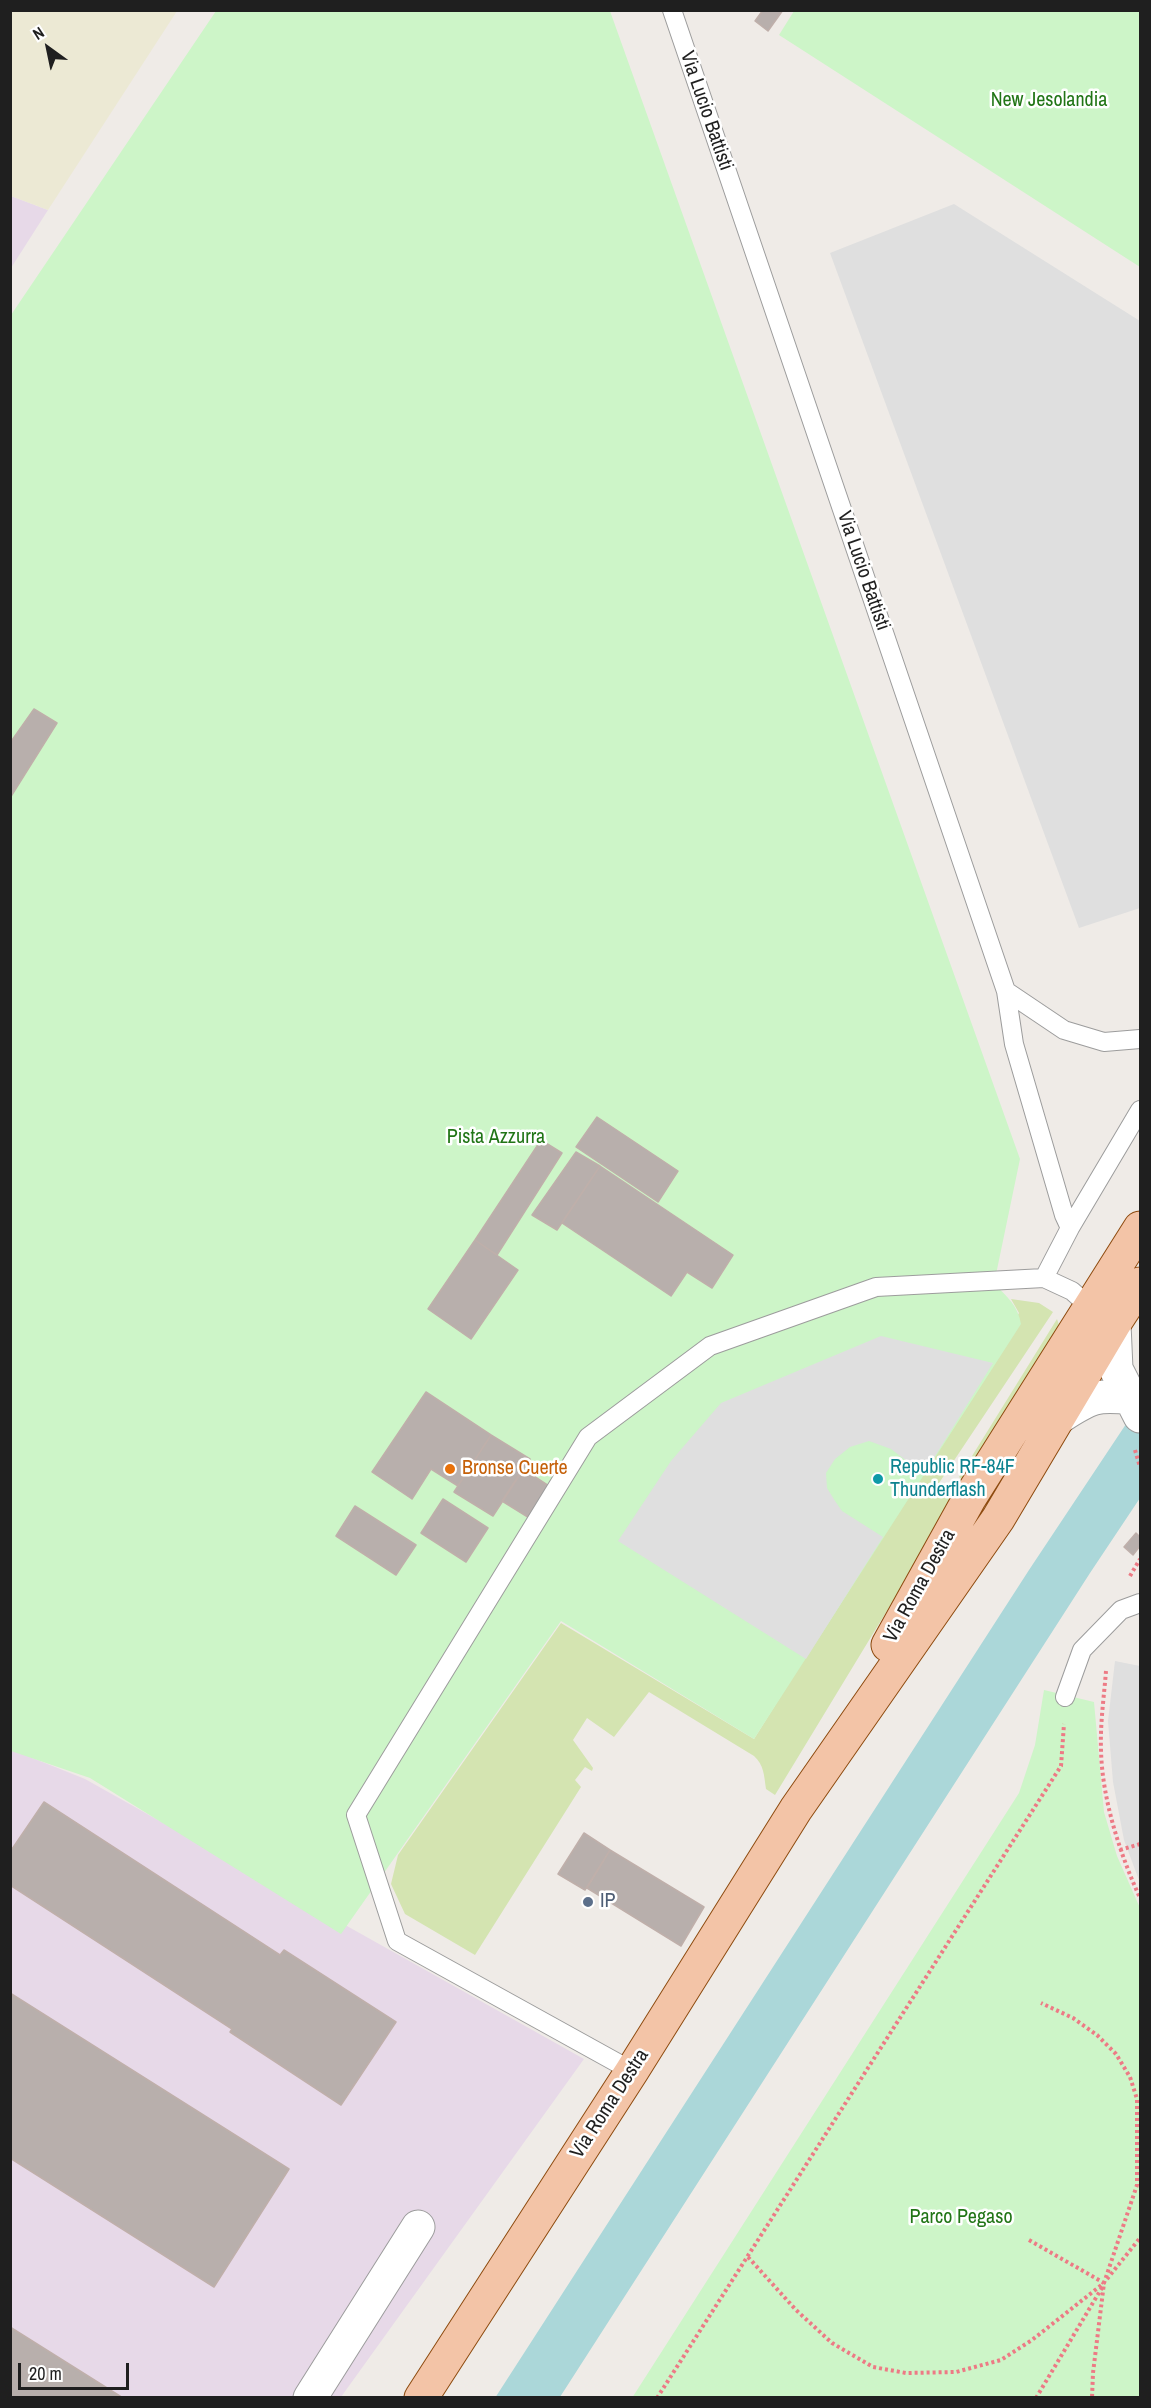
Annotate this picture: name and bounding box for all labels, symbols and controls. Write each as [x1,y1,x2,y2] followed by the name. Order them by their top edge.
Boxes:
[18,18,78,78] north arrow
[28,21,48,45] text: N
[674,48,738,174] street label: Via Lucio Battisti
[991,89,1107,113] park label: New Jesolandia
[831,508,895,634] street label: Via Lucio Battisti
[447,1126,545,1150] park label: Pista Azzurra
[890,1456,1015,1503] place label: Republic RF-84F Thunderflash
[462,1457,568,1481] place label: Bronse Cuerte
[443,1462,457,1476] marker: Bronse Cuerte
[871,1472,885,1486] marker: Republic RF-84F Thunderflash
[879,1525,961,1647] street label: Via Roma Destra
[600,1890,615,1914] place label: IP
[581,1895,595,1909] marker: IP
[566,2045,654,2163] street label: Via Roma Destra
[909,2206,1013,2230] park label: Parco Pegaso
[21,2351,132,2389] scale bar
[29,2361,62,2386] text: 20 m

